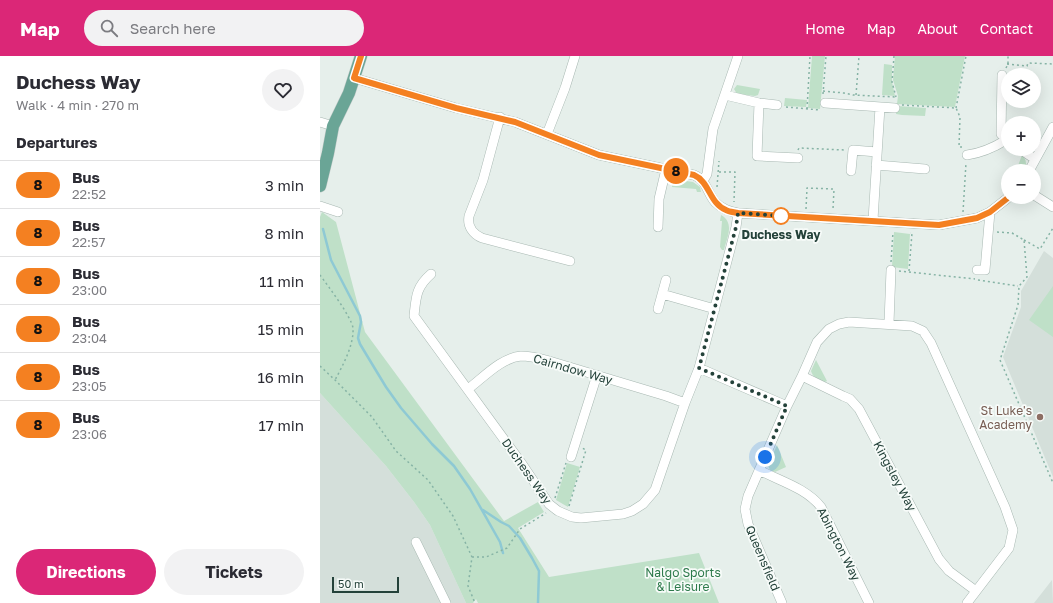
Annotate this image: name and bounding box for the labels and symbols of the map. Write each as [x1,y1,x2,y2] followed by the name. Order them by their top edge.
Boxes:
[663,158,689,184] line badge: 8
[772,207,790,225] marker: Duchess Way
[742,227,821,242] place label: Duchess Way
[532,351,615,388] street label: Cairndow Way
[979,403,1032,432] place label: St Luke's Academy
[1035,412,1045,422] marker: St Luke's Academy
[499,435,555,507] street label: Duchess Way
[870,438,920,514] street label: Kingsley Way
[755,447,775,467] your location
[814,505,864,583] street label: Abington Way
[743,523,783,593] street label: Queensfield
[645,565,721,594] park label: Nalgo Sports & Leisure
[332,575,399,594] scale bar

